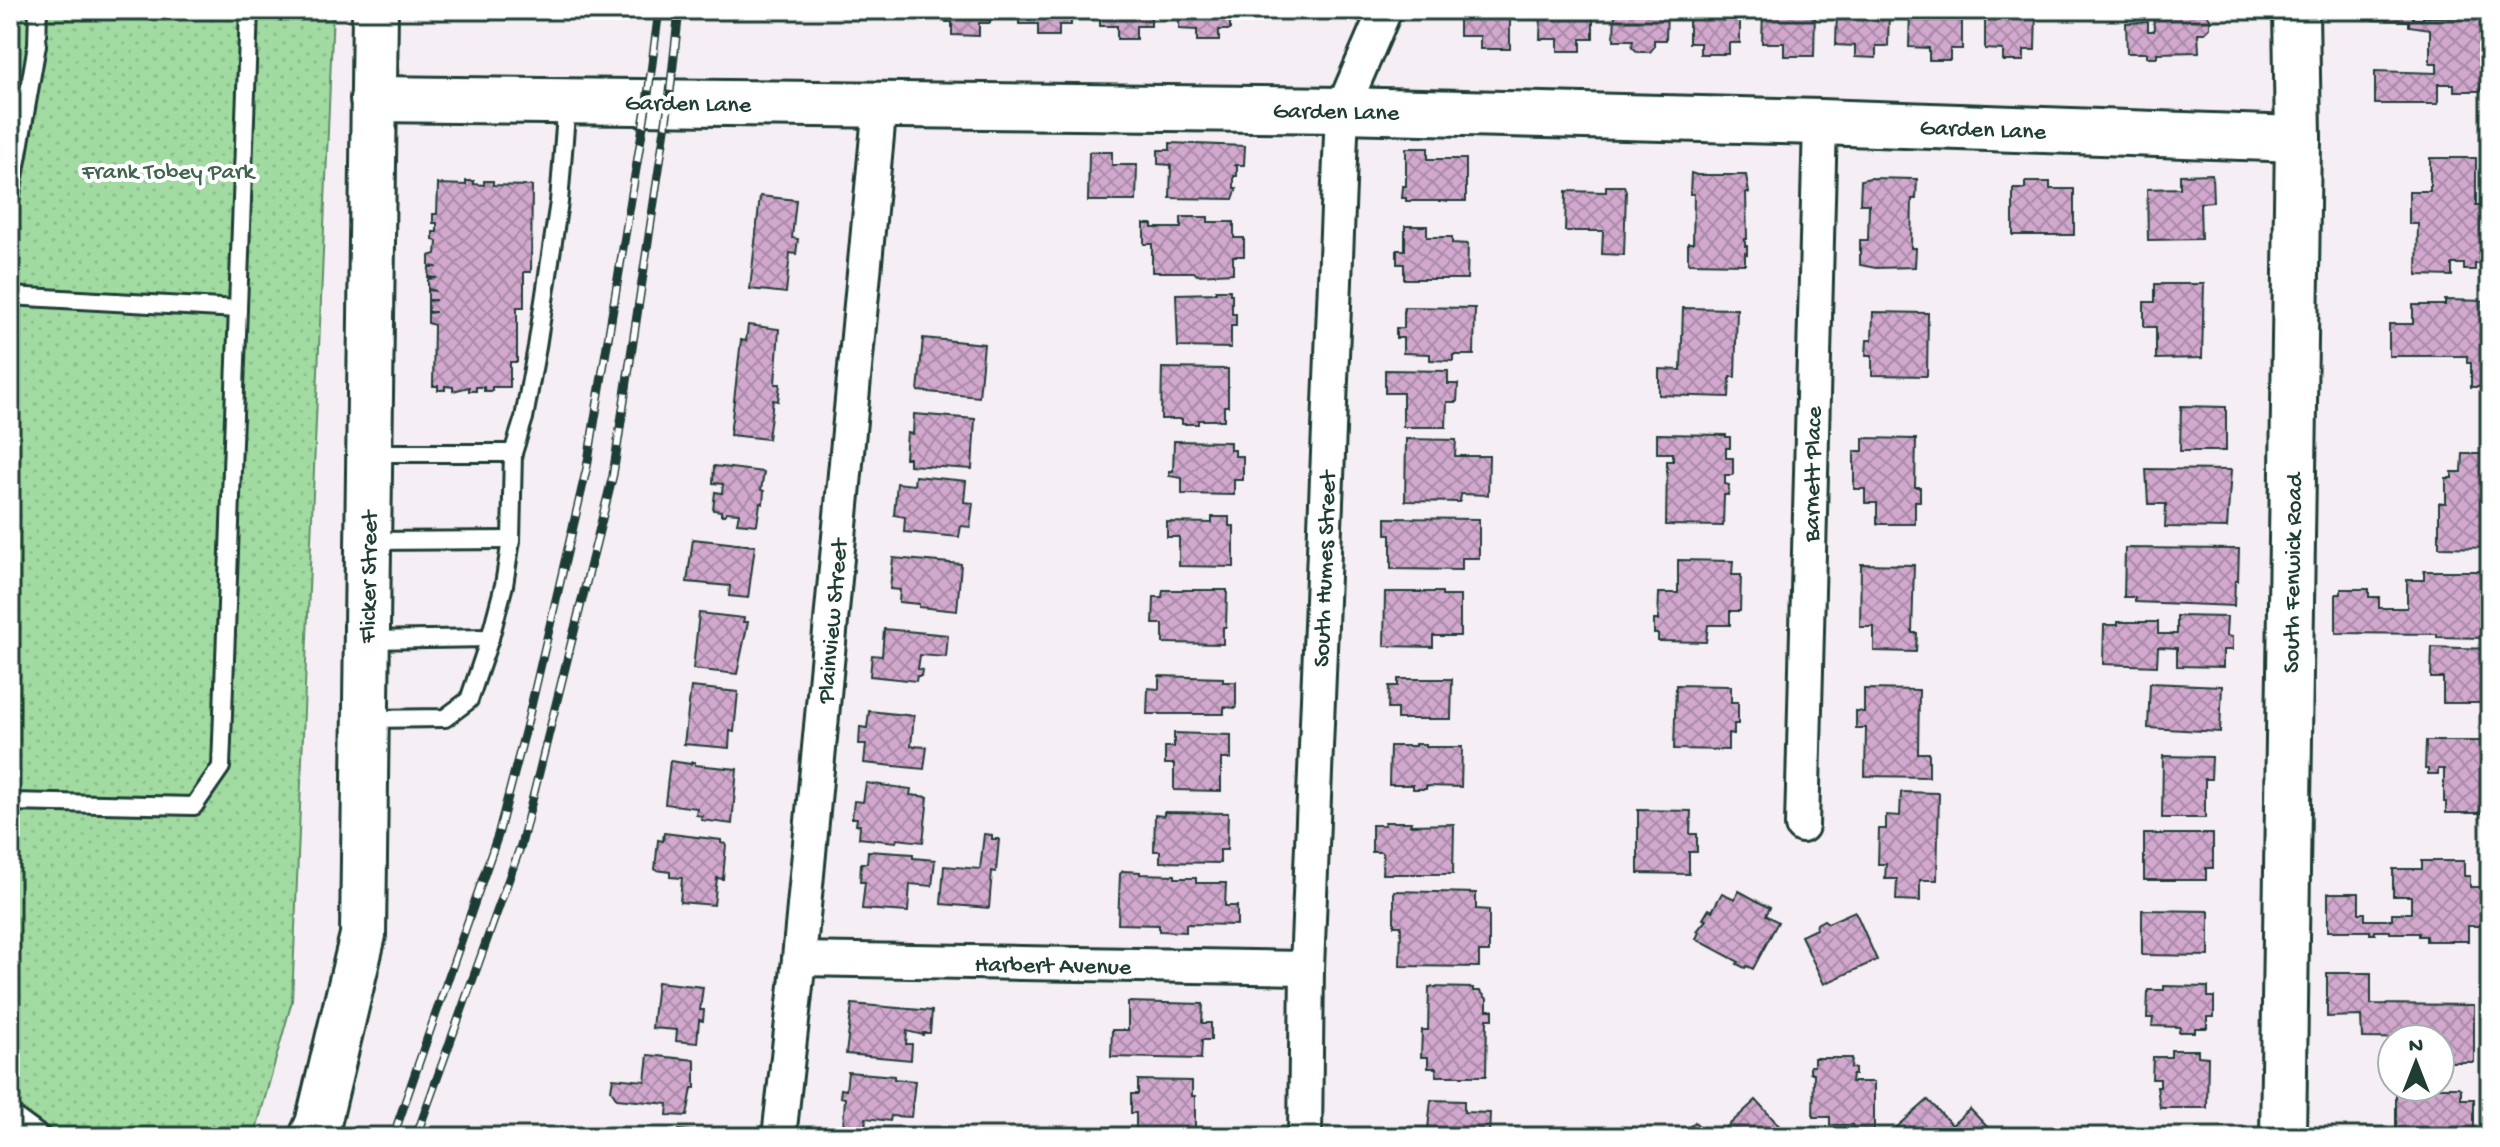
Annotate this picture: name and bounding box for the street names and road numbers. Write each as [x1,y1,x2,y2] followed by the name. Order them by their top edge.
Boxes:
[624,90,752,121] street label: Garden Lane
[1272,98,1400,129] street label: Garden Lane
[1919,115,2047,148] street label: Garden Lane
[1799,405,1830,543] street label: Barnett Place
[1309,468,1344,668] street label: South Humes Street
[2278,471,2311,673] street label: South Fenwick Road
[355,509,386,644] street label: Flicker Street
[813,536,856,706] street label: Plainview Street
[974,952,1132,983] street label: Harbert Avenue

